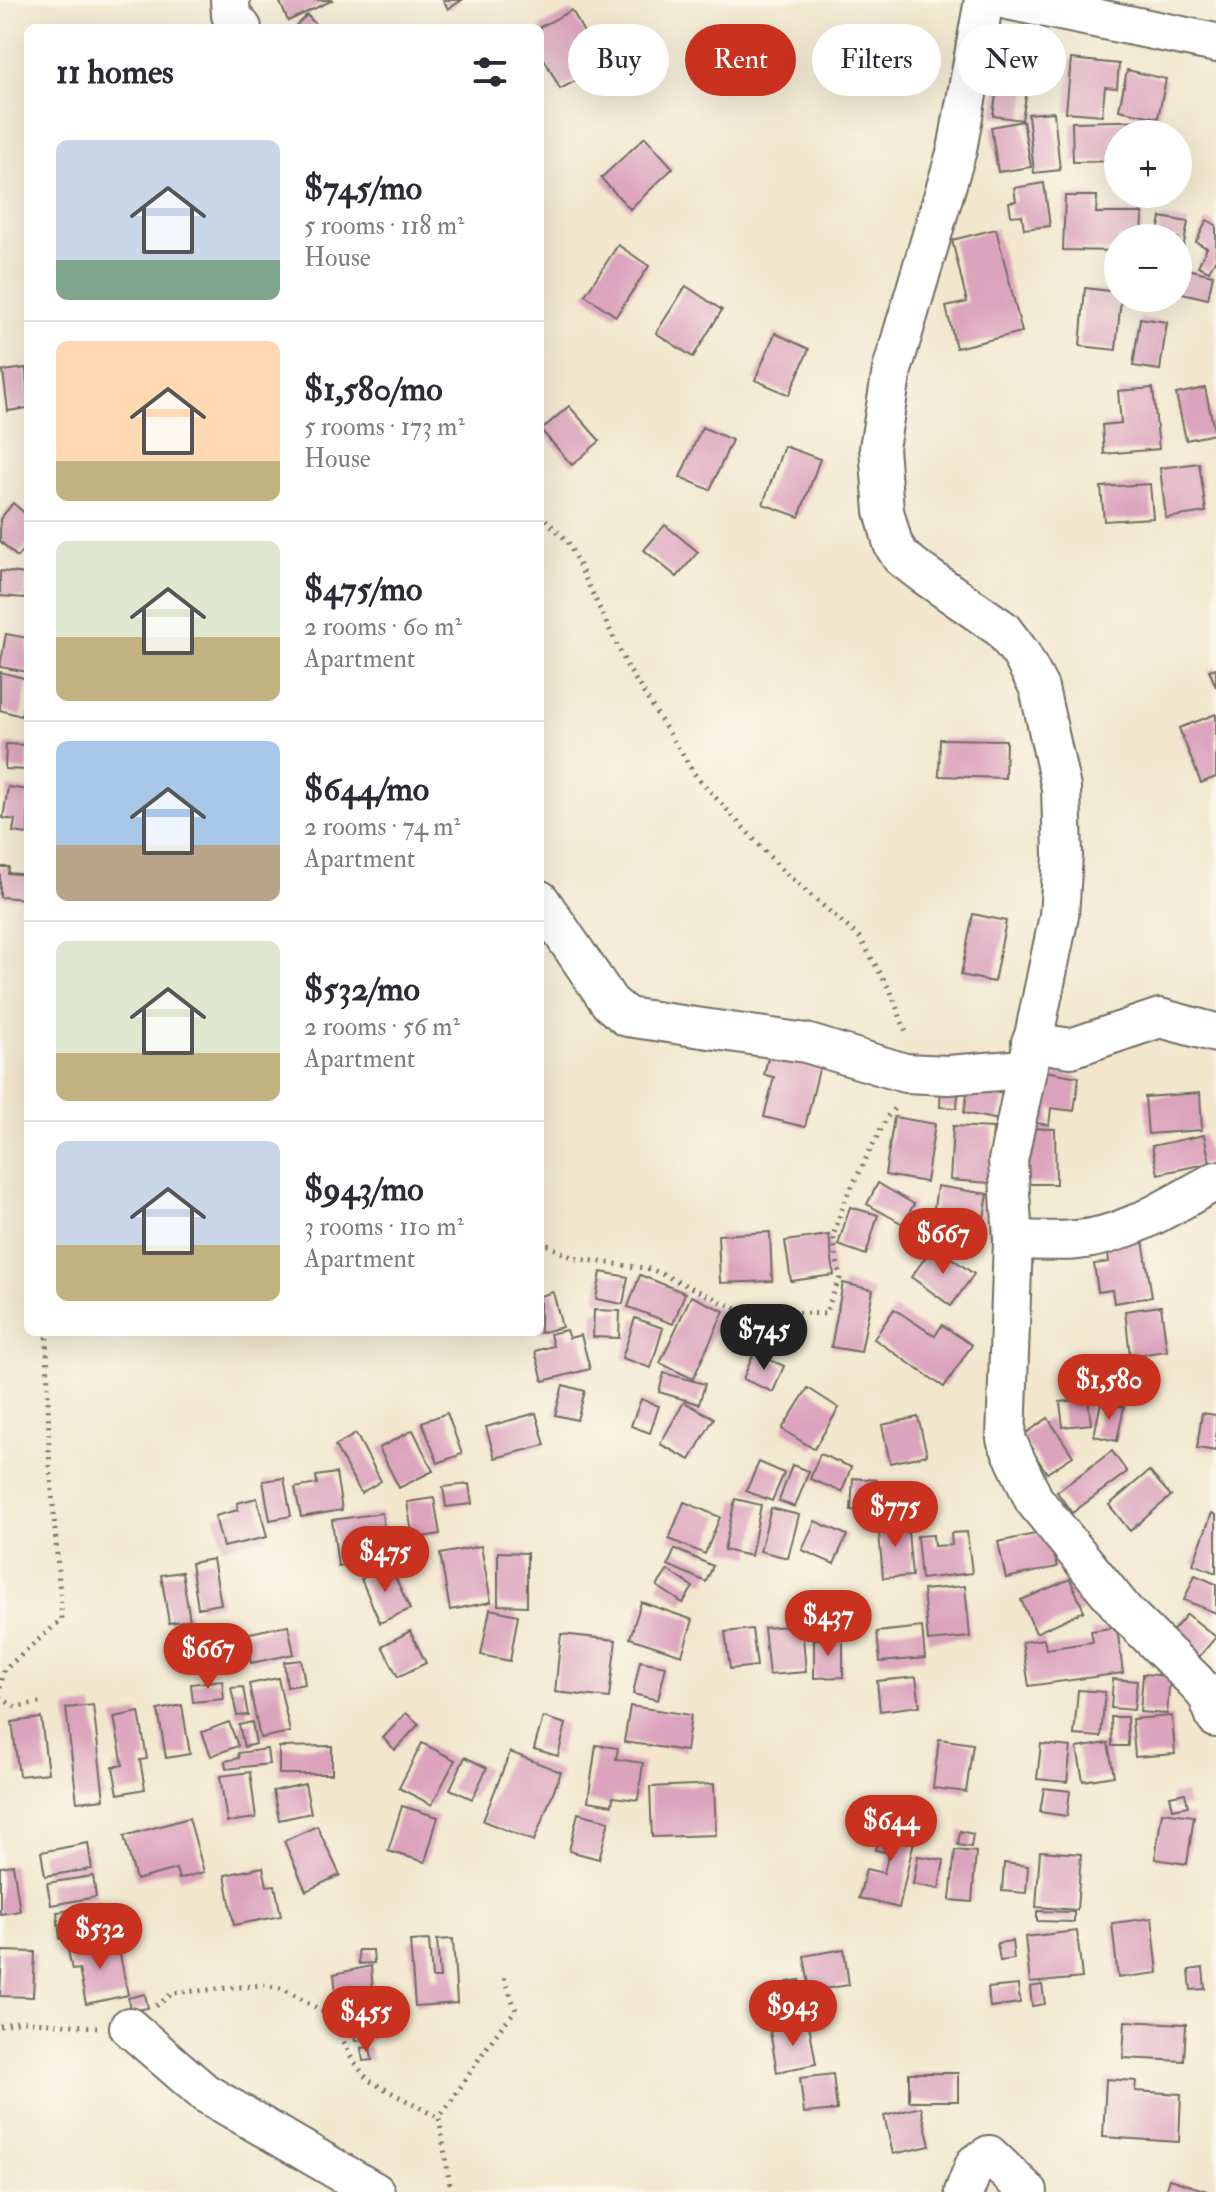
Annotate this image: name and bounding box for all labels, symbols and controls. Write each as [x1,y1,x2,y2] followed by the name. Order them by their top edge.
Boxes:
[568,24,669,96] chip: Buy
[685,24,796,96] chip: Rent
[812,24,941,96] chip: Filters
[957,24,1066,96] chip: New
[468,50,512,94] icon: filters
[56,51,174,94] text: 11 homes
[1104,120,1192,312] map controls
[1104,120,1192,208] button: +
[304,167,422,210] text: $745/mo
[120,172,216,268] icon: home
[304,210,464,242] text: 5 rooms · 118 m²
[1104,224,1192,312] button: −
[304,242,371,274] text: House
[304,368,443,411] text: $1,580/mo
[120,373,216,469] icon: home
[304,411,465,443] text: 5 rooms · 173 m²
[304,443,371,475] text: House
[304,568,422,611] text: $475/mo
[120,573,216,669] icon: home
[304,611,462,643] text: 2 rooms · 60 m²
[304,643,415,675] text: Apartment
[304,768,429,811] text: $644/mo
[120,773,216,869] icon: home
[304,811,461,843] text: 2 rooms · 74 m²
[304,843,415,875] text: Apartment
[304,968,420,1011] text: $532/mo
[120,973,216,1069] icon: home
[304,1011,460,1043] text: 2 rooms · 56 m²
[304,1043,415,1075] text: Apartment
[304,1168,424,1211] text: $943/mo
[120,1173,216,1269] icon: home
[896,1208,990,1276] pin: $667
[304,1211,464,1243] text: 3 rooms · 110 m²
[917,1218,969,1250] text: $667
[304,1243,415,1275] text: Apartment
[717,1304,811,1372] pin: $745
[738,1314,790,1346] text: $745
[1044,1354,1174,1422] pin: $1,580
[1076,1364,1142,1396] text: $1,580
[848,1481,942,1549] pin: $775
[870,1491,920,1523] text: $775
[338,1526,432,1594] pin: $475
[359,1536,411,1568] text: $475
[781,1590,875,1658] pin: $437
[803,1600,853,1632] text: $437
[161,1623,255,1691] pin: $667
[182,1633,234,1665] text: $667
[844,1795,938,1863] pin: $644
[863,1805,919,1837] text: $644
[53,1903,147,1971] pin: $532
[75,1913,125,1945] text: $532
[746,1980,840,2048] pin: $943
[319,1986,413,2054] pin: $455
[767,1990,819,2022] text: $943
[340,1996,392,2028] text: $455

